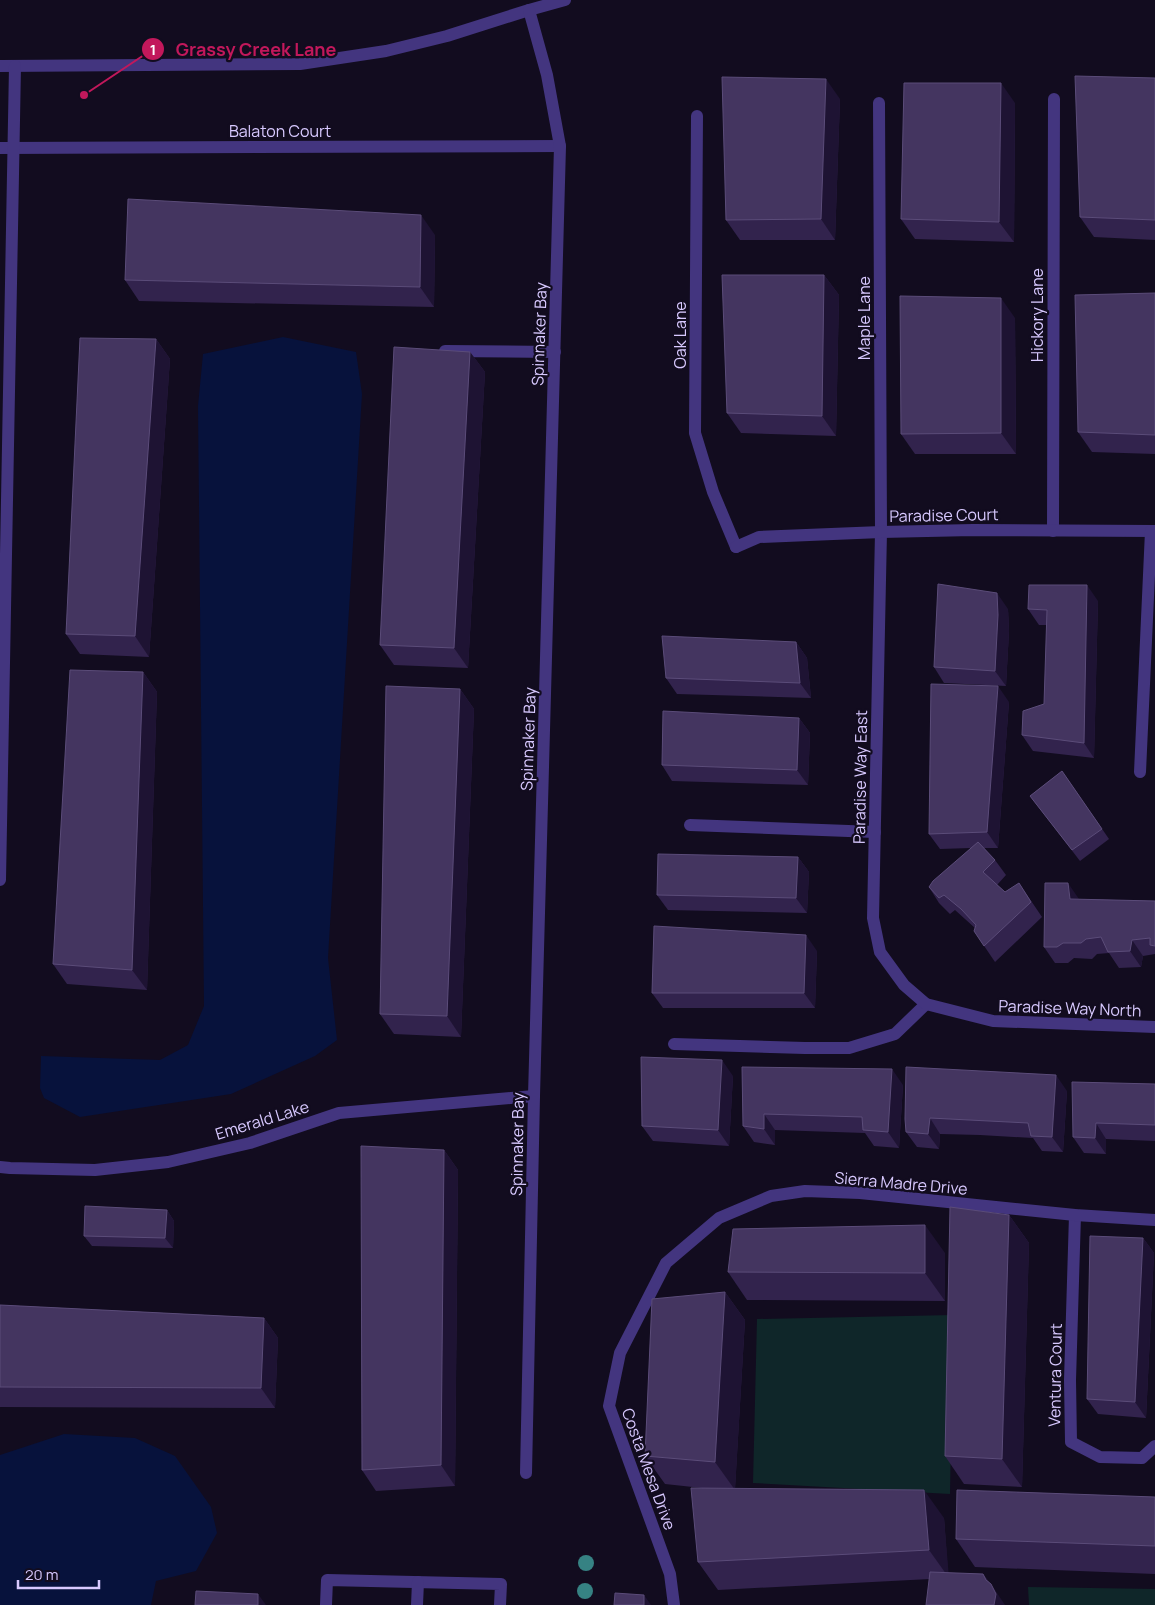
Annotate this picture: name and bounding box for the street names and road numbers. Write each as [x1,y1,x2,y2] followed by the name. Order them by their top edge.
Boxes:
[229,120,331,142] street label: Balaton Court
[1026,268,1048,362] street label: Hickory Lane
[853,276,875,360] street label: Maple Lane
[526,281,552,386] street label: Spinnaker Bay
[669,301,691,369] street label: Oak Lane
[889,503,999,527] street label: Paradise Court
[515,686,541,791] street label: Spinnaker Bay
[848,710,872,844] street label: Paradise Way East
[998,995,1142,1021] street label: Paradise Way North
[505,1091,529,1196] street label: Spinnaker Bay
[212,1095,312,1145] street label: Emerald Lake
[833,1166,969,1200] street label: Sierra Madre Drive
[1043,1323,1067,1427] street label: Ventura Court
[617,1405,681,1533] street label: Costa Mesa Drive

